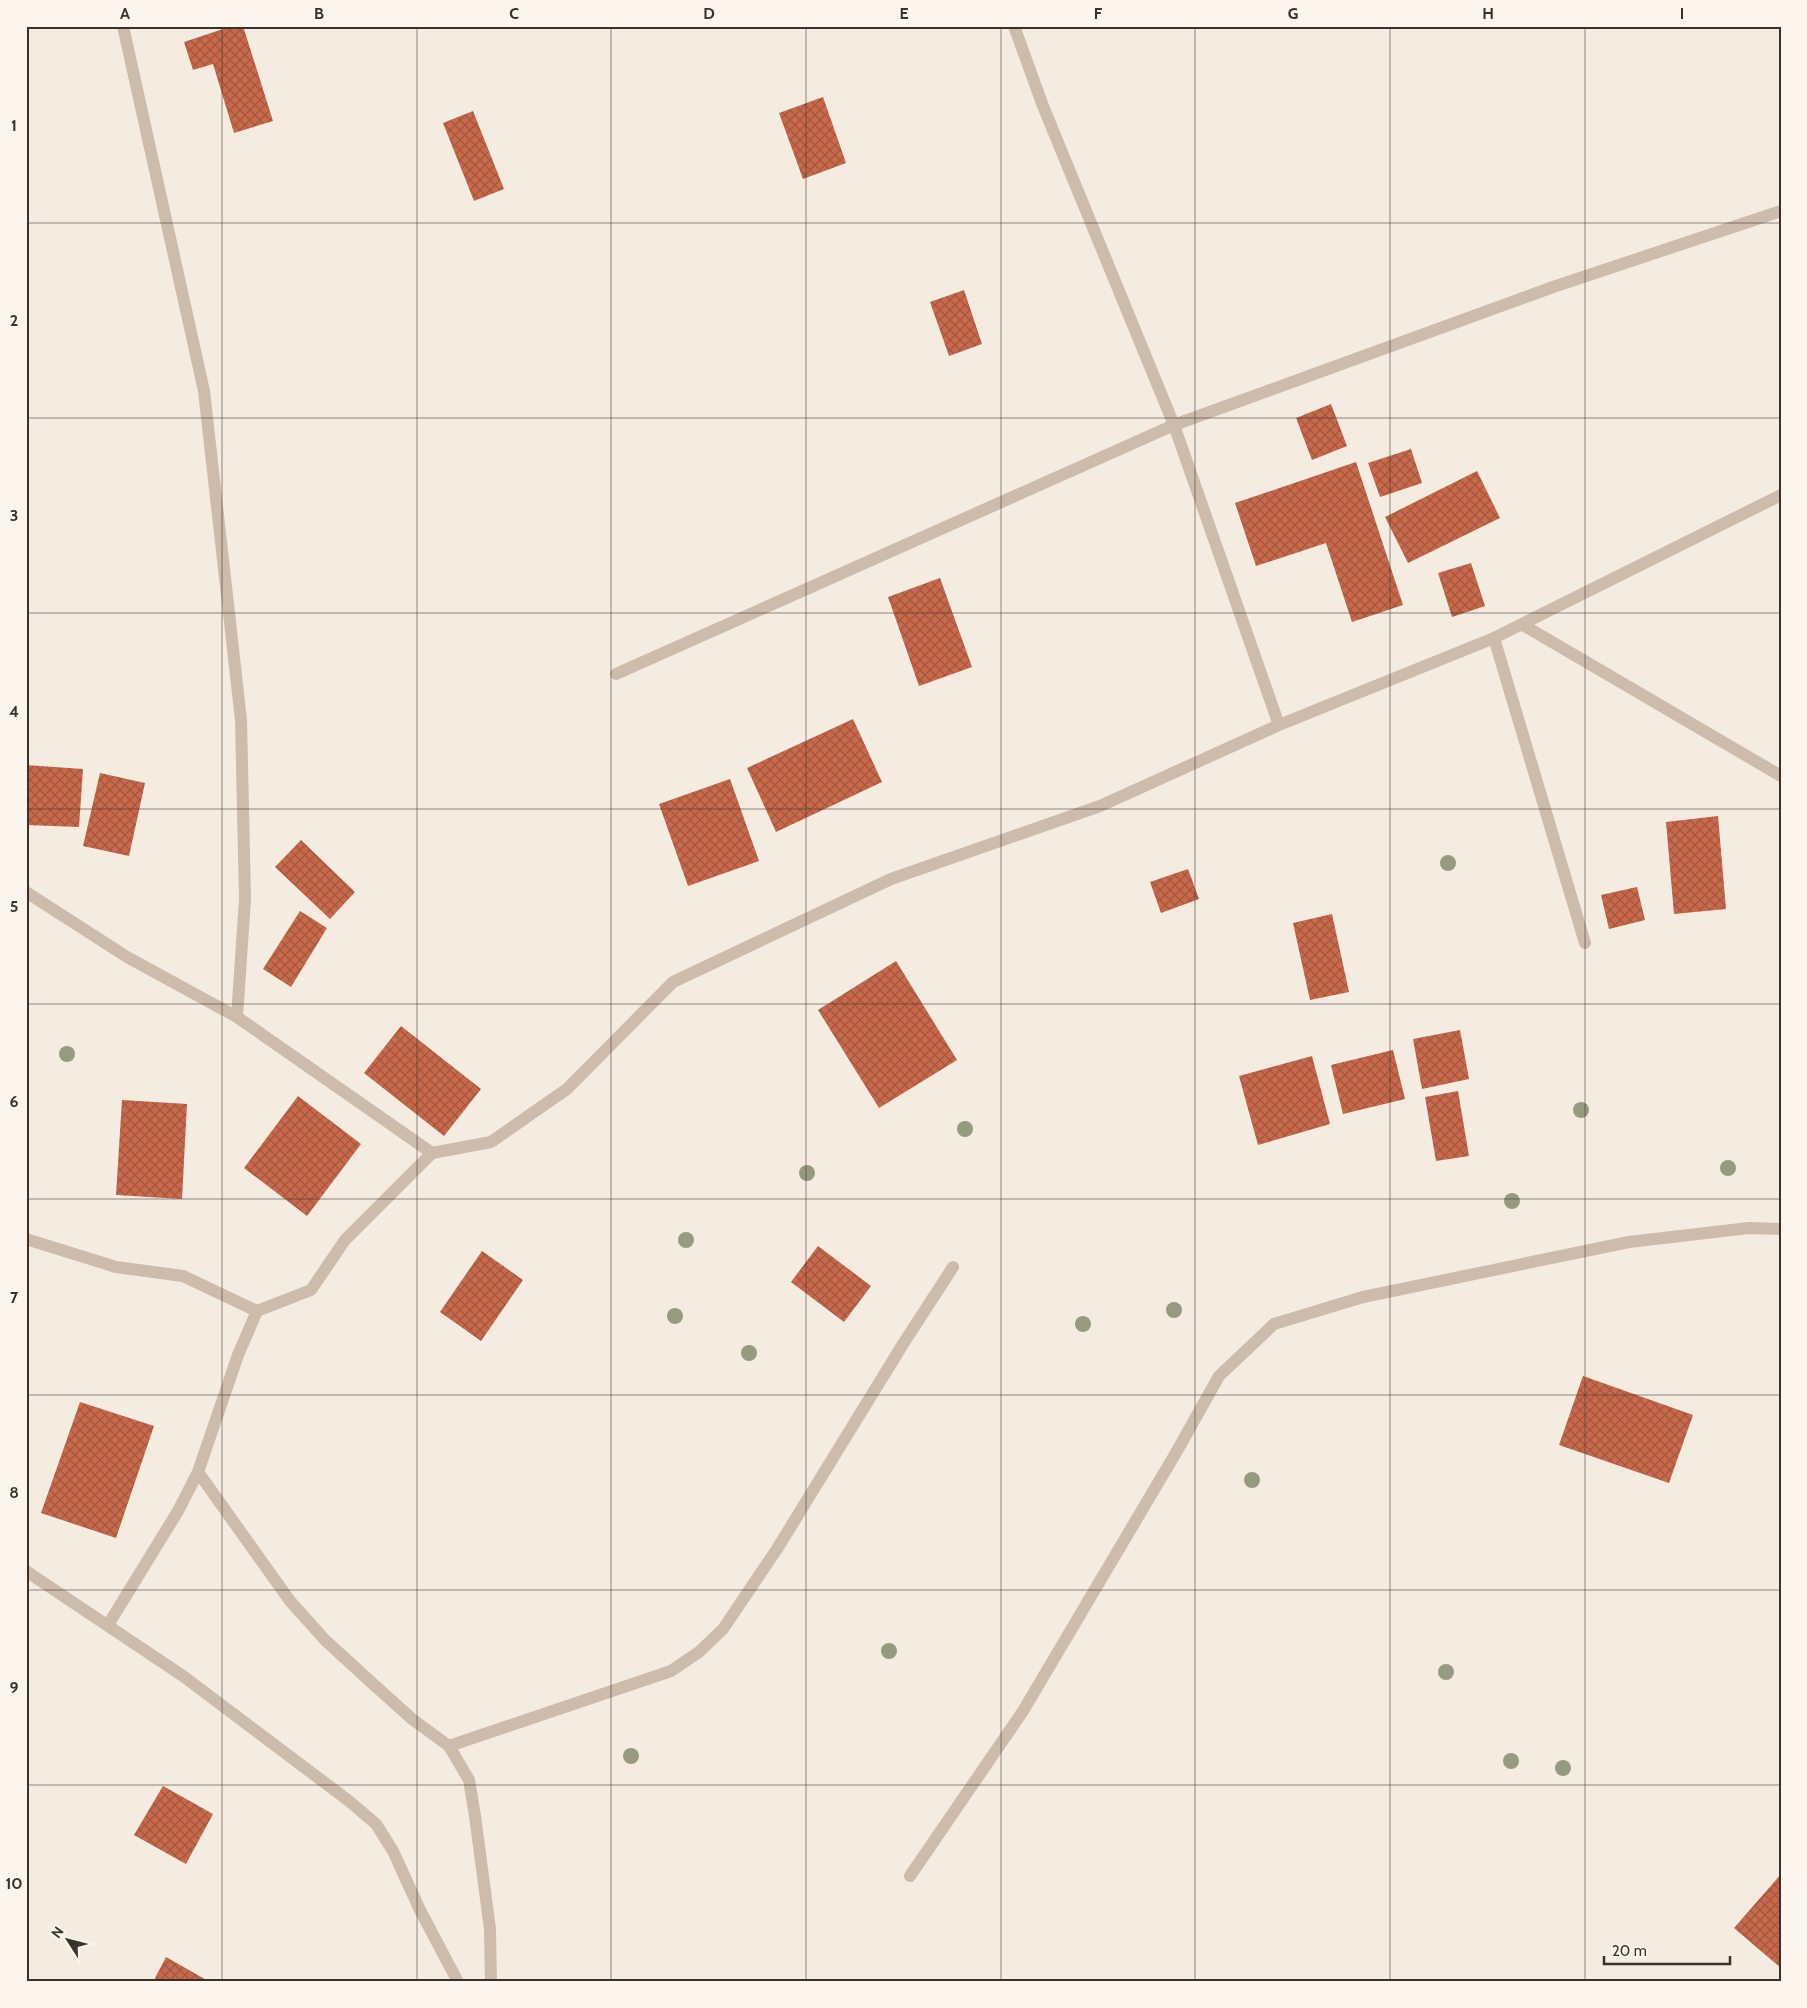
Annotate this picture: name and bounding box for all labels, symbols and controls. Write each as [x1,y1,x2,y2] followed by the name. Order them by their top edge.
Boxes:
[120,4,130,23] text: A
[314,4,324,23] text: B
[509,4,519,23] text: C
[703,4,715,23] text: D
[899,4,909,23] text: E
[1094,4,1103,23] text: F
[1288,4,1298,23] text: G
[1482,4,1494,23] text: H
[1680,4,1684,23] text: I
[11,116,17,135] text: 1
[10,311,18,330] text: 2
[10,506,18,525] text: 3
[9,702,19,721] text: 4
[10,897,18,916] text: 5
[10,1092,19,1111] text: 6
[10,1288,19,1307] text: 7
[9,1483,19,1502] text: 8
[10,1678,19,1697] text: 9
[5,1874,23,1893] text: 10
[42,1916,92,1966] north arrow
[47,1923,68,1942] text: N
[1604,1933,1731,1965] scale bar
[1612,1942,1647,1960] text: 20 m

